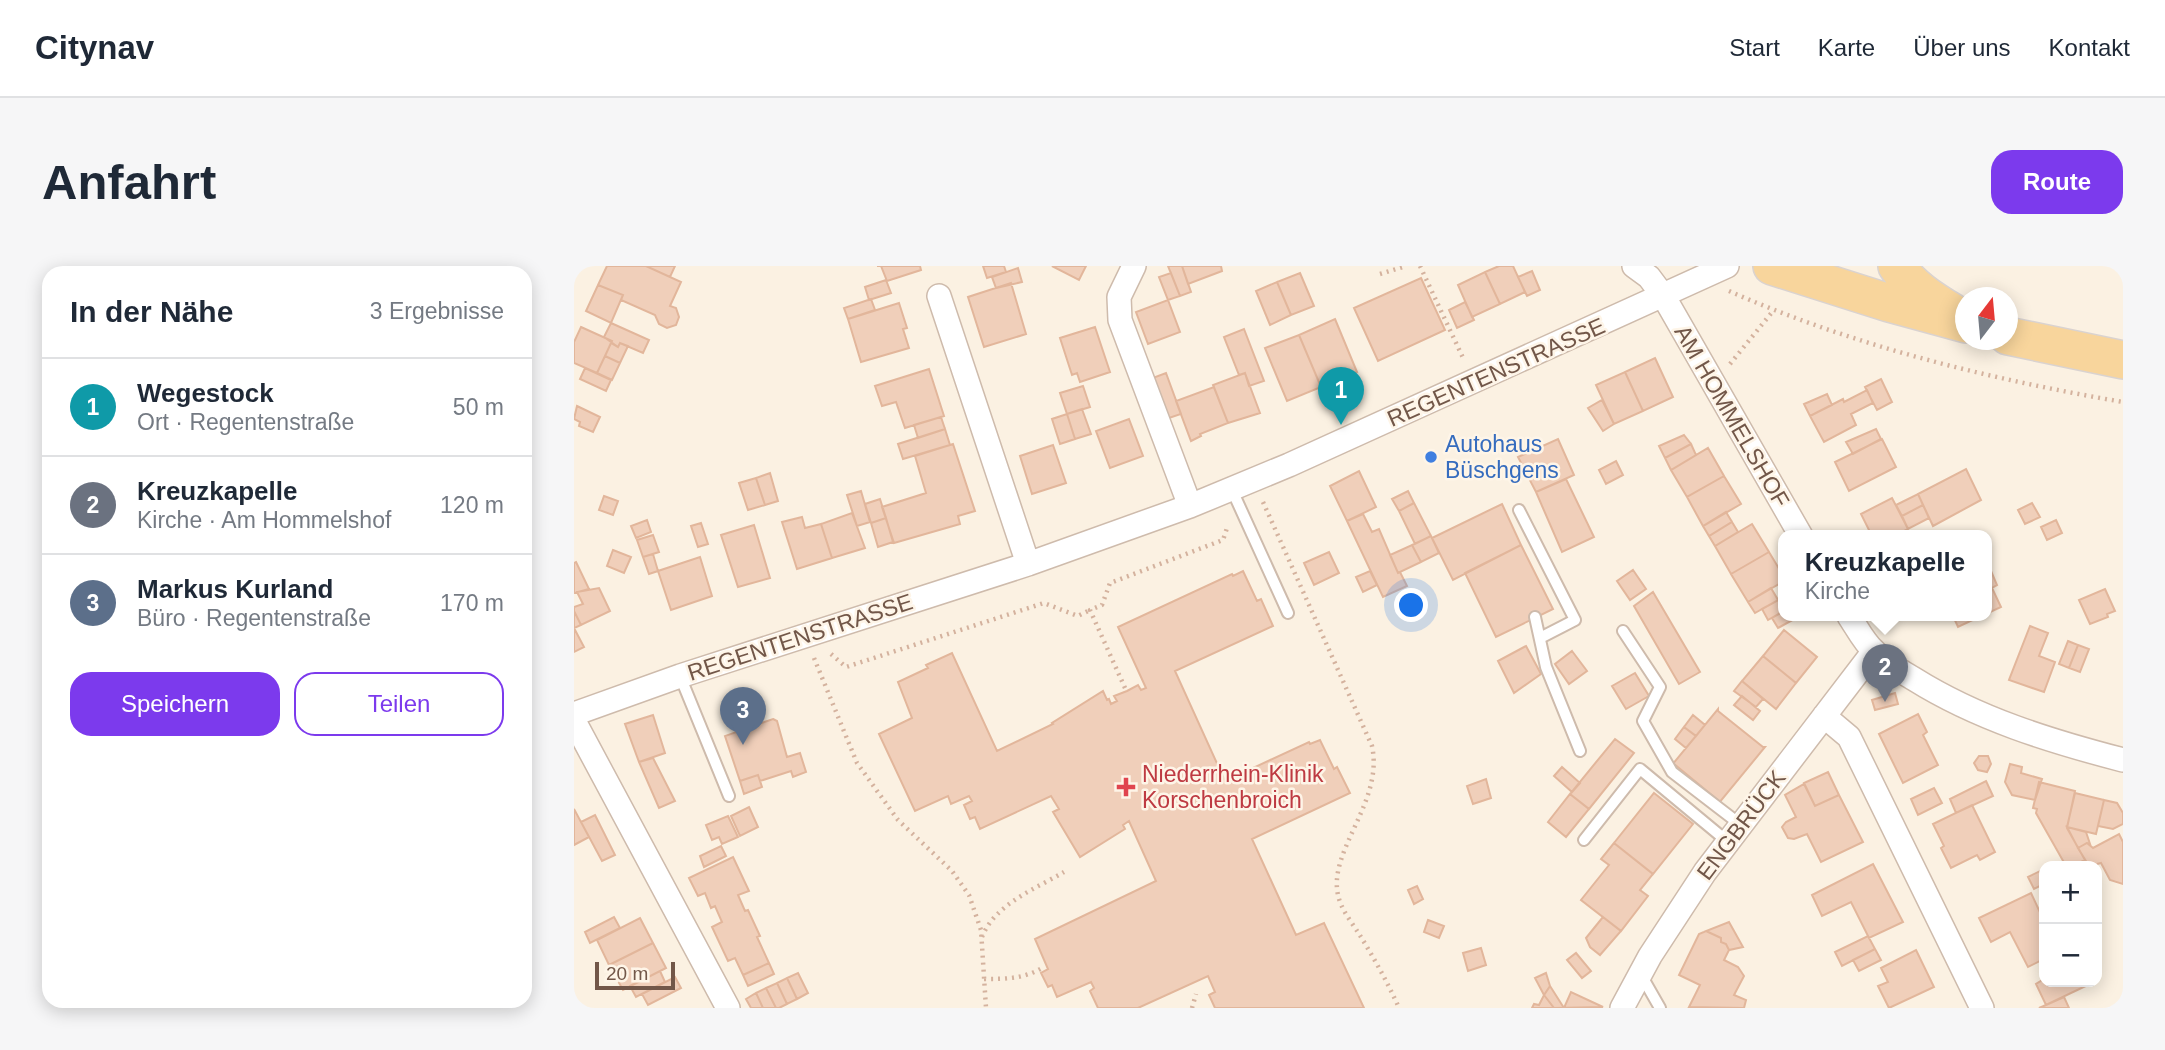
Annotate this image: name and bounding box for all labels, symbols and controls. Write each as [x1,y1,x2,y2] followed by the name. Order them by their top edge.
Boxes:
[35,29,154,66] text: Citynav
[1729,34,1780,61] text: Start
[1818,34,1875,61] text: Karte
[1913,34,2011,61] text: Über uns
[2049,34,2130,61] text: Kontakt
[1991,150,2123,214] button: Route
[42,155,216,209] text: Anfahrt
[1955,287,2018,350] north arrow
[70,295,233,328] text: In der Nähe
[370,298,504,324] text: 3 Ergebnisse
[1383,312,1609,432] street label: REGENTENSTRASSE
[1669,320,1795,512] street label: AM HOMMELSHOF
[1318,367,1364,425] pin: 1
[137,378,274,408] text: Wegestock
[87,394,99,420] text: 1
[453,394,504,420] text: 50 m
[137,409,354,435] text: Ort · Regentenstraße
[1445,431,1559,483] place label: Autohaus Büschgens
[1423,449,1439,465] marker: Autohaus Büschgens
[137,476,297,506] text: Kreuzkapelle
[87,492,99,518] text: 2
[440,492,504,518] text: 120 m
[137,507,391,533] text: Kirche · Am Hommelshof
[1778,530,1992,621] popup
[1805,547,1965,577] text: Kreuzkapelle
[137,574,334,604] text: Markus Kurland
[1805,578,1870,604] text: Kirche
[684,588,916,686] street label: REGENTENSTRASSE
[1394,588,1428,622] your location
[87,590,99,616] text: 3
[440,590,504,616] text: 170 m
[137,605,371,631] text: Büro · Regentenstraße
[1862,644,1908,702] pin: 2
[70,672,280,736] button: Speichern
[294,672,504,736] button: Teilen
[720,687,766,745] pin: 3
[1142,761,1324,813] place label: Niederrhein-Klinik Korschenbroich
[1691,765,1791,885] street label: ENGBRÜCK
[1116,777,1136,797] marker: Niederrhein-Klinik Korschenbroich
[2039,861,2102,987] map controls
[2039,861,2102,924] button: +
[2039,924,2102,987] button: −
[595,959,676,991] scale bar
[606,963,648,984] text: 20 m

